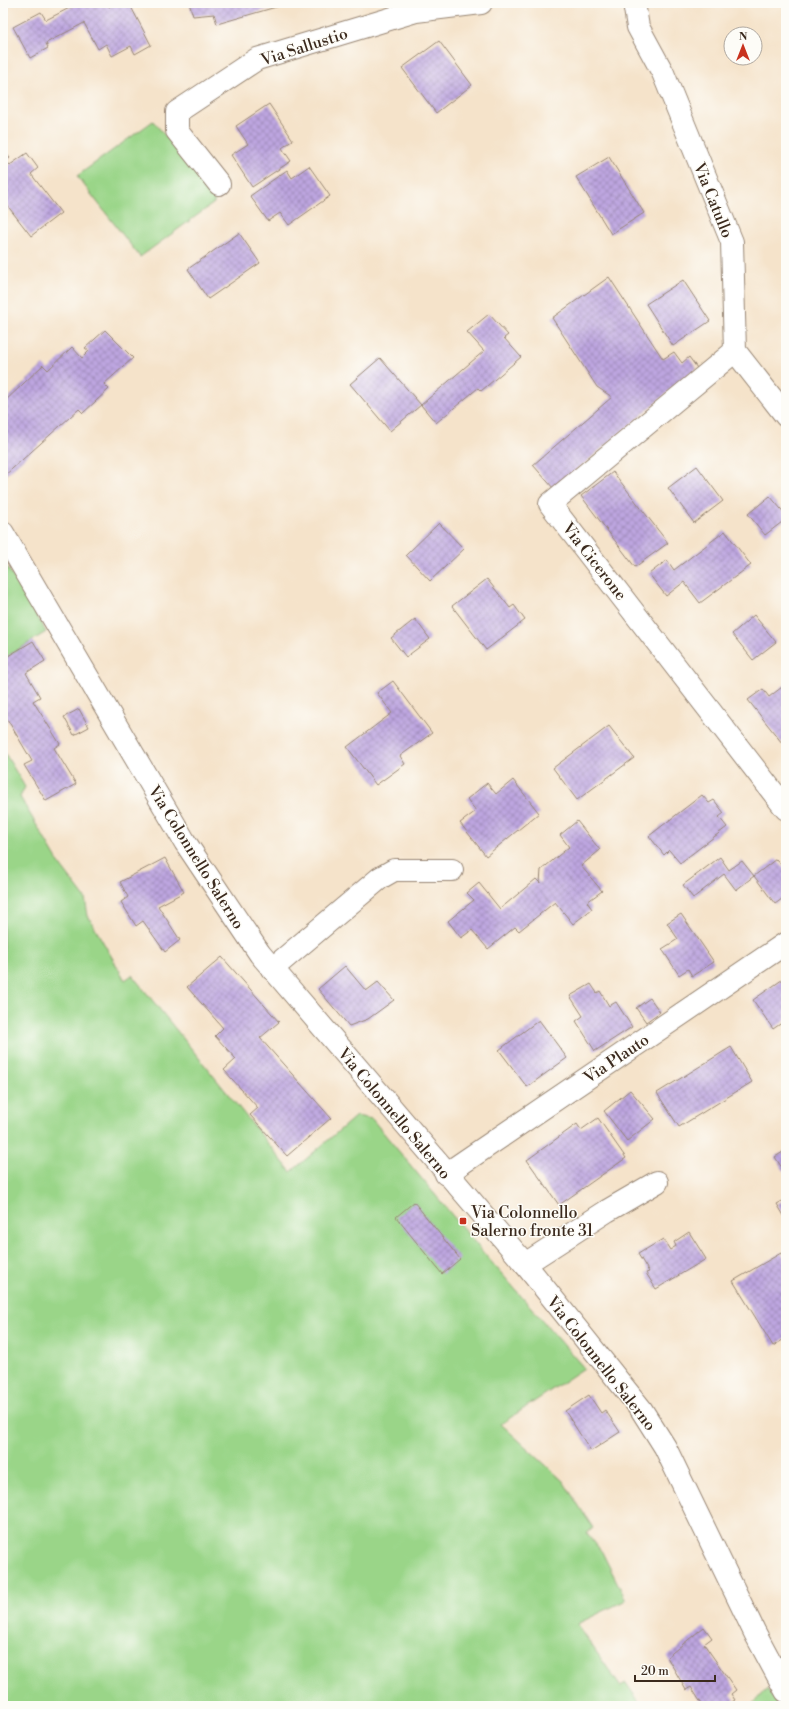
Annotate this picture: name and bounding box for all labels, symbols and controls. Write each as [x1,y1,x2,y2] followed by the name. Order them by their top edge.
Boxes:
[257,24,350,71] street label: Via Sallustio
[723,26,763,66] north arrow
[739,30,748,44] text: N
[689,159,737,241] street label: Via Catullo
[557,518,631,604] street label: Via Cicerone
[143,781,249,933] street label: Via Colonnello Salerno
[579,1030,653,1089] street label: Via Plauto
[333,1043,455,1184] street label: Via Colonnello Salerno
[470,1203,593,1241] place label: Via Colonnello Salerno fronte 31
[458,1216,468,1226] marker: Via Colonnello Salerno fronte 31
[542,1291,660,1435] street label: Via Colonnello Salerno
[635,1657,715,1683] scale bar
[641,1664,669,1679] text: 20 m

